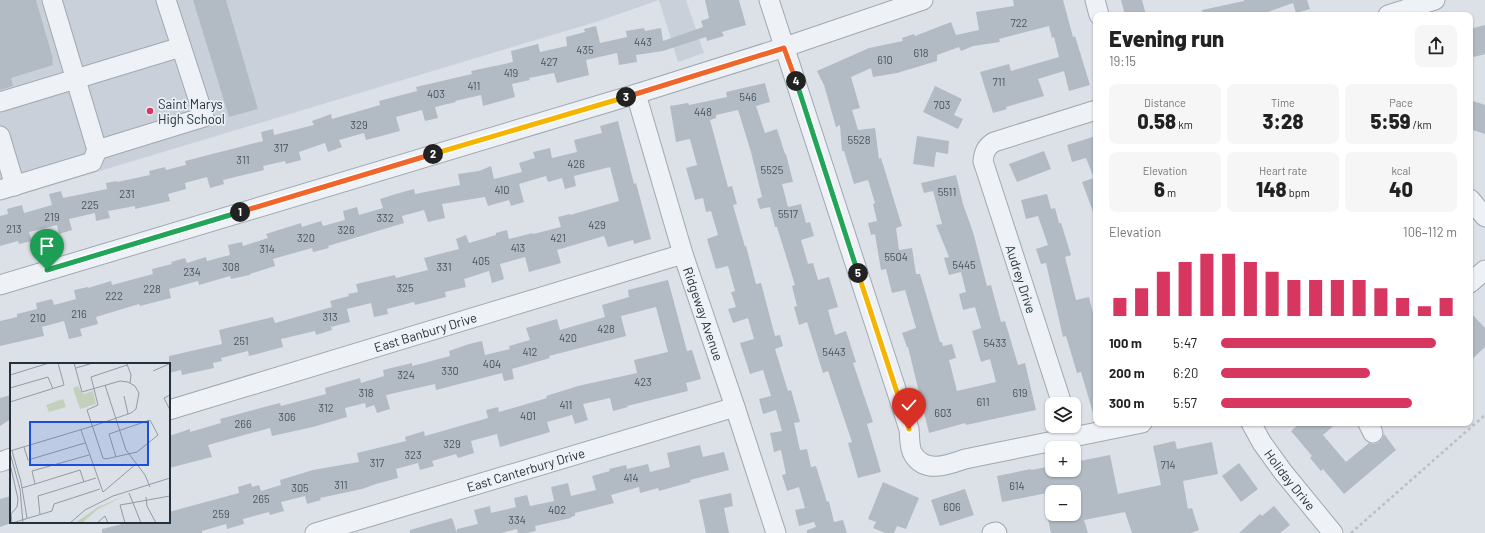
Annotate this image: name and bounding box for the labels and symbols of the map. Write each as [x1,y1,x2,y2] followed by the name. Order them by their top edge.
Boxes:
[1011,16,1028,29] house number: 722
[634,35,652,48] house number: 443
[576,43,594,56] house number: 435
[913,46,929,59] house number: 618
[877,53,893,66] house number: 610
[540,55,558,68] house number: 427
[504,66,519,79] house number: 419
[786,71,806,91] pin: 4
[993,75,1005,88] house number: 711
[468,79,480,92] house number: 411
[427,87,445,100] house number: 403
[616,87,636,107] pin: 3
[739,90,757,103] house number: 546
[158,96,225,127] place label: Saint Marys High School
[933,98,951,111] house number: 703
[694,105,712,118] house number: 448
[145,106,155,116] marker: Saint Marys High School
[350,118,368,131] house number: 329
[848,133,871,146] house number: 5528
[274,141,288,154] house number: 317
[423,144,443,164] pin: 2
[236,153,250,166] house number: 311
[567,157,585,170] house number: 426
[761,163,784,176] house number: 5525
[494,183,510,196] house number: 410
[938,185,956,198] house number: 5511
[119,187,135,200] house number: 231
[81,198,99,211] house number: 225
[230,202,250,222] pin: 1
[778,207,798,220] house number: 5517
[44,210,60,223] house number: 219
[376,211,394,224] house number: 332
[588,218,606,231] house number: 429
[6,222,22,235] house number: 213
[337,223,355,236] house number: 326
[30,229,64,270] pin
[297,231,315,244] house number: 320
[550,231,566,244] house number: 421
[511,241,525,254] house number: 413
[259,242,275,255] house number: 314
[1002,243,1040,315] street label: Audrey Drive
[884,250,908,263] house number: 5504
[472,254,490,267] house number: 405
[952,258,976,271] house number: 5445
[222,260,240,273] house number: 308
[436,260,452,273] house number: 331
[848,263,868,283] pin: 5
[183,265,201,278] house number: 234
[680,265,727,363] street label: Ridgeway Avenue
[396,281,414,294] house number: 325
[143,282,161,295] house number: 228
[105,289,123,302] house number: 222
[71,307,87,320] house number: 216
[372,309,479,355] street label: East Banbury Drive
[322,310,338,323] house number: 313
[30,311,46,324] house number: 210
[597,322,615,335] house number: 428
[559,331,577,344] house number: 420
[233,334,249,347] house number: 251
[983,336,1007,349] house number: 5433
[523,345,538,358] house number: 412
[822,345,846,358] house number: 5443
[483,357,501,370] house number: 404
[10,363,170,523] inset map
[441,364,459,377] house number: 330
[397,368,415,381] house number: 324
[634,375,652,388] house number: 423
[358,386,374,399] house number: 318
[1012,386,1028,399] house number: 619
[892,388,926,429] pin
[976,395,990,408] house number: 611
[560,398,572,411] house number: 411
[318,401,334,414] house number: 312
[934,406,952,419] house number: 603
[520,409,536,422] house number: 401
[278,410,296,423] house number: 306
[234,417,252,430] house number: 266
[443,437,461,450] house number: 329
[465,444,587,495] street label: East Canterbury Drive
[1261,446,1319,513] street label: Holiday Drive
[404,448,422,461] house number: 323
[370,456,384,469] house number: 317
[1160,458,1176,471] house number: 714
[624,471,638,484] house number: 414
[334,478,348,491] house number: 311
[1009,479,1025,492] house number: 614
[291,481,309,494] house number: 305
[252,492,270,505] house number: 265
[943,500,961,513] house number: 606
[548,503,566,516] house number: 402
[212,507,230,520] house number: 259
[508,513,526,526] house number: 334

